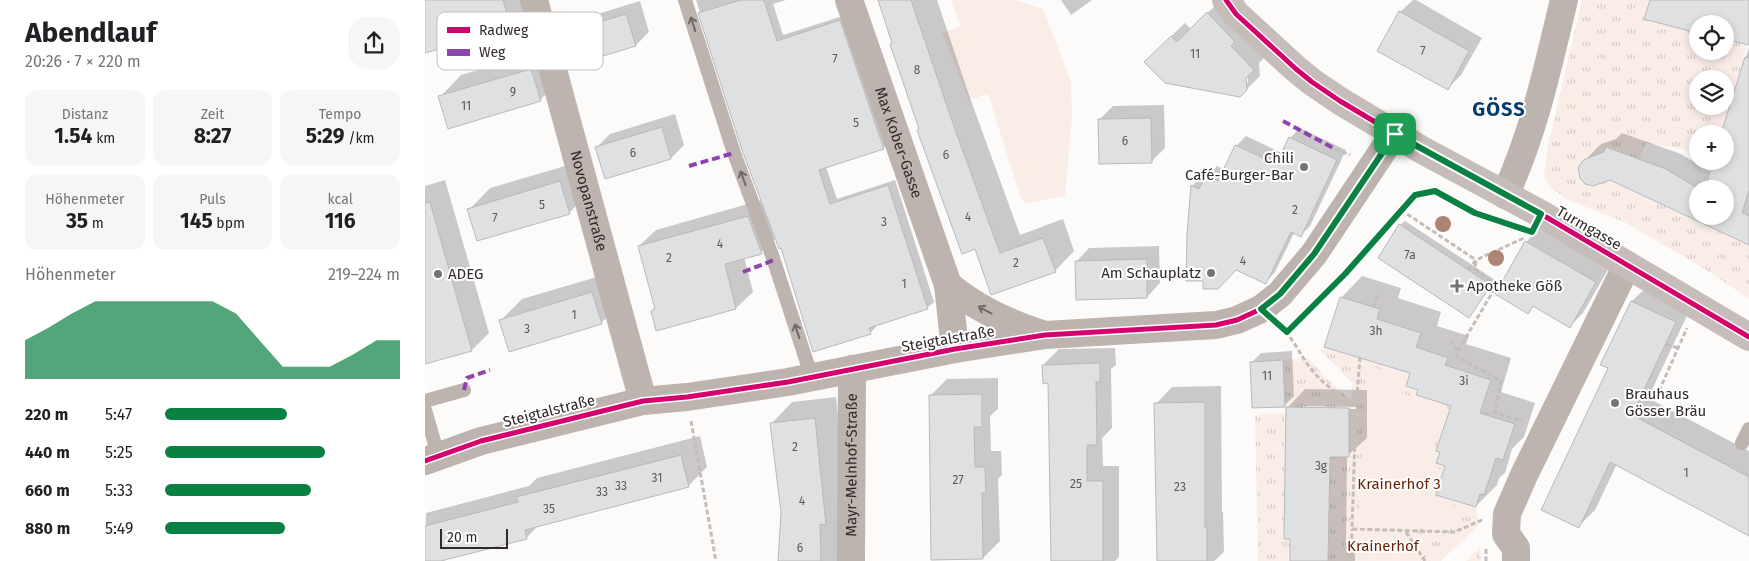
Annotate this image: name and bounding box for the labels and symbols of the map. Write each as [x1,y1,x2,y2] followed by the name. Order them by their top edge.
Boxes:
[437,12,603,70] legend
[687,16,697,32] one-way arrow
[479,22,529,39] text: Radweg
[479,44,506,61] text: Weg
[1420,44,1426,58] house number: 7
[1190,47,1200,61] house number: 11
[832,52,838,66] house number: 7
[914,63,921,77] house number: 8
[510,85,516,99] house number: 9
[871,85,926,201] street label: Max Kober-Gasse
[1472,97,1526,121] district label: GÖSS
[461,99,471,113] house number: 11
[1374,113,1416,155] pin
[853,116,859,130] house number: 5
[1122,134,1128,148] house number: 6
[630,146,636,160] house number: 6
[566,148,611,253] street label: Novopanstraße
[943,148,949,162] house number: 6
[1185,149,1294,184] place label: Chili Café-Burger-Bar
[1298,161,1310,173] marker: Chili Café-Burger-Bar
[738,171,747,186] one-way arrow
[539,198,545,212] house number: 5
[1553,202,1625,254] street label: Turmgasse
[1292,203,1298,217] house number: 2
[965,210,972,224] house number: 4
[492,211,498,225] house number: 7
[881,215,887,229] house number: 3
[717,237,724,251] house number: 4
[1404,248,1416,262] house number: 7a
[666,251,672,265] house number: 2
[1240,254,1247,268] house number: 4
[1013,256,1019,270] house number: 2
[1101,264,1201,282] place label: Am Schauplatz
[448,265,484,283] place label: ADEG
[1205,267,1217,279] marker: Am Schauplatz
[432,268,444,280] marker: ADEG
[901,277,907,291] house number: 1
[1467,277,1563,295] place label: Apotheke Göß
[1451,280,1463,292] marker: Apotheke Göß
[977,305,992,315] one-way arrow
[571,308,577,322] house number: 1
[524,322,530,336] house number: 3
[900,322,996,356] street label: Steigtalstraße
[792,323,802,339] one-way arrow
[1369,324,1383,338] house number: 3h
[1262,369,1272,383] house number: 11
[1459,374,1469,388] house number: 3i
[1625,385,1706,420] place label: Brauhaus Gösser Bräu
[501,391,597,431] street label: Steigtalstraße
[842,393,861,537] street label: Mayr-Melnhof-Straße
[1609,397,1621,409] marker: Brauhaus Gösser Bräu
[792,440,798,454] house number: 2
[1315,459,1328,473] house number: 3g
[1683,466,1689,480] house number: 1
[652,471,662,485] house number: 31
[952,473,964,487] house number: 27
[1357,475,1441,493] park label: Krainerhof 3
[1070,477,1082,491] house number: 25
[615,479,627,493] house number: 33
[1174,480,1186,494] house number: 23
[596,485,608,499] house number: 33
[799,494,806,508] house number: 4
[543,502,555,516] house number: 35
[440,526,507,549] scale bar
[1347,537,1420,555] park label: Krainerhof
[797,541,803,555] house number: 6

